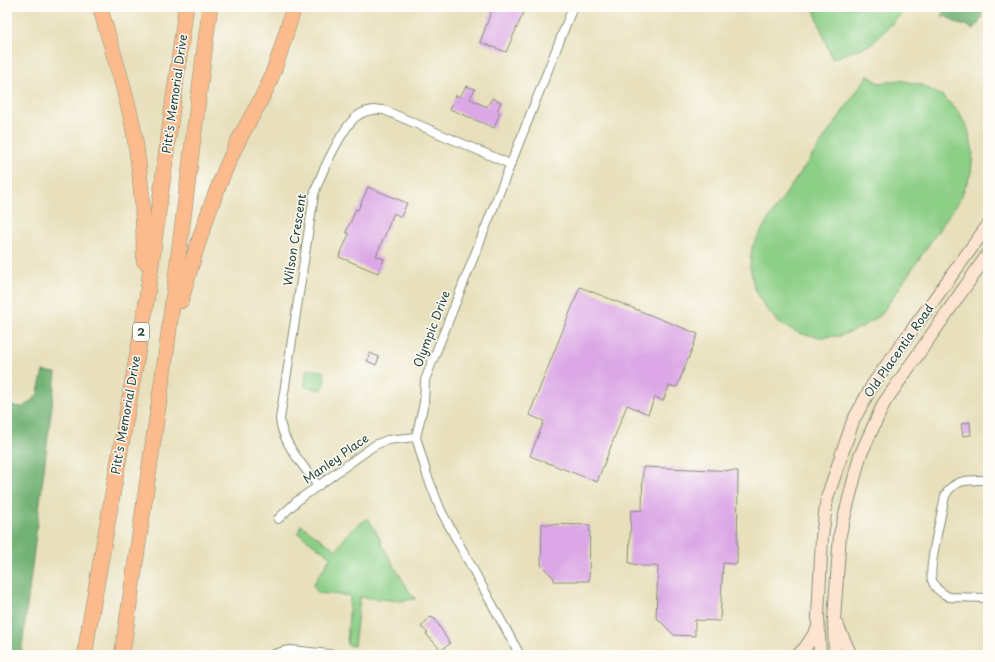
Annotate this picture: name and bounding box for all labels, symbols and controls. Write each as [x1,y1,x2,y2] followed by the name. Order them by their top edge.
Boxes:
[157,33,191,155] street label: Pitt's Memorial Drive
[278,192,310,287] street label: Wilson Crescent
[408,288,454,370] street label: Olympic Drive
[859,300,937,401] street label: Old Placentia Road
[133,323,149,341] road number: 2
[106,354,144,476] street label: Pitt's Memorial Drive
[299,429,372,487] street label: Manley Place

